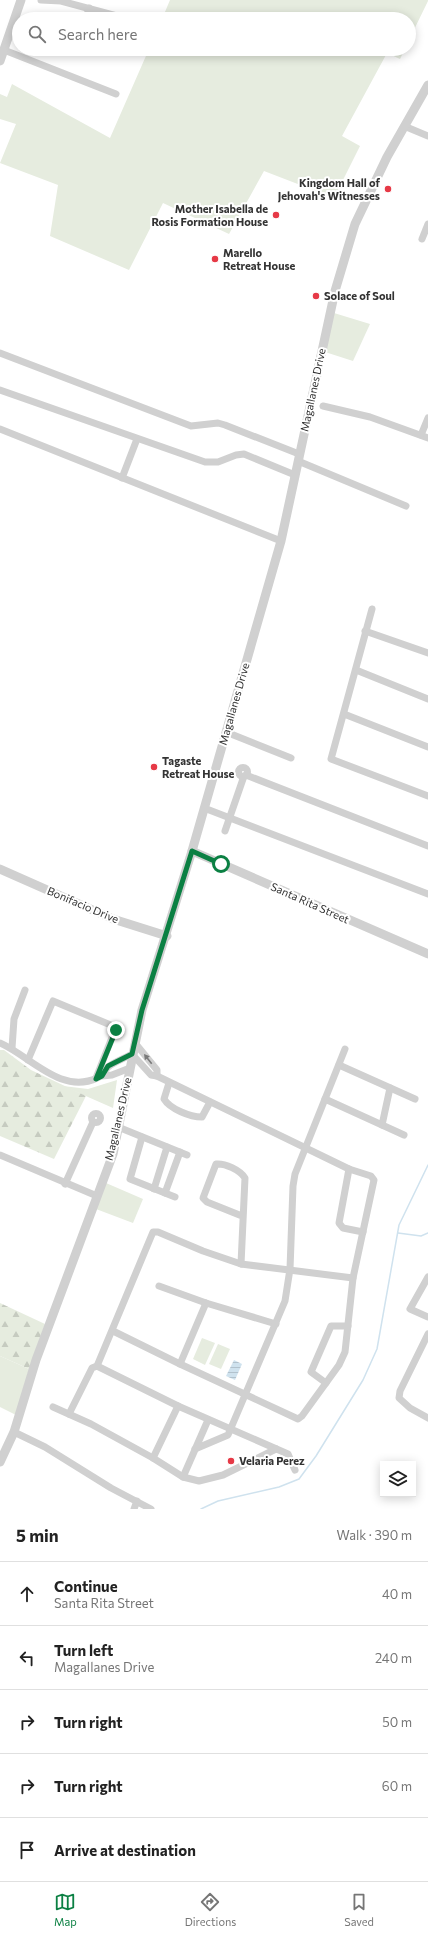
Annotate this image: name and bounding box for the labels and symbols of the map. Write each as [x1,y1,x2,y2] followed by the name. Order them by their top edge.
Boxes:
[278,176,380,203] place label: Kingdom Hall of Jehovah's Witnesses
[383,184,393,194] marker: Kingdom Hall of Jehovah's Witnesses
[151,202,268,228] place label: Mother Isabella de Rosis Formation House
[271,210,281,220] marker: Mother Isabella de Rosis Formation House
[223,246,296,272] place label: Marello Retreat House
[210,254,220,264] marker: Marello Retreat House
[324,289,395,302] place label: Solace of Soul
[311,291,321,301] marker: Solace of Soul
[297,347,328,433] street label: Magallanes Drive
[216,661,252,746] street label: Magallanes Drive
[162,754,235,780] place label: Tagaste Retreat House
[149,762,159,772] marker: Tagaste Retreat House
[212,855,230,873] route start
[269,879,352,926] street label: Santa Rita Street
[46,884,121,926] street label: Bonifacio Drive
[107,1021,125,1039] route end
[143,1053,152,1064] one-way arrow
[102,1076,133,1162] street label: Magallanes Drive
[239,1454,305,1467] place label: Velaria Perez
[226,1456,236,1466] marker: Velaria Perez

